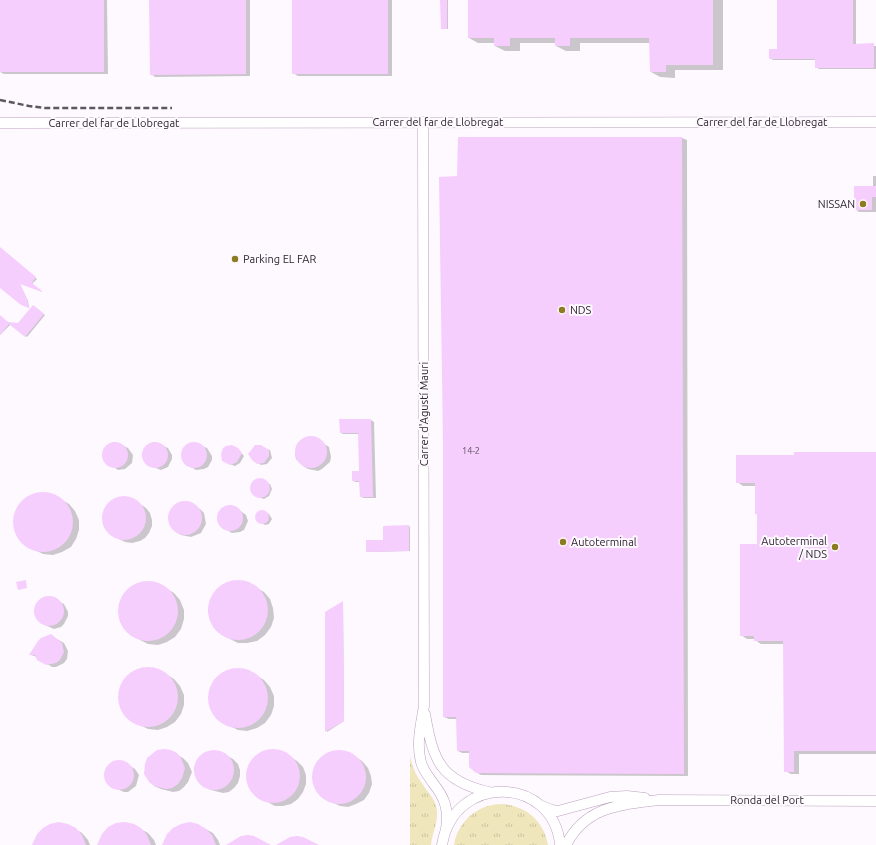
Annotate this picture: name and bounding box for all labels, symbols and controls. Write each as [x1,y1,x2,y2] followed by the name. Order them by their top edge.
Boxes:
[373,116,504,128] street label: Carrer del far de Llobregat
[697,116,828,128] street label: Carrer del far de Llobregat
[49,117,180,129] street label: Carrer del far de Llobregat
[818,198,855,210] place label: NISSAN
[858,199,868,209] marker: NISSAN
[243,253,316,265] place label: Parking EL FAR
[230,254,240,264] marker: Parking EL FAR
[570,304,592,316] place label: NDS
[557,305,567,315] marker: NDS
[418,362,430,466] street label: Carrer d'Agustí Mauri
[462,446,480,456] house number: 14-2
[761,535,827,560] place label: Autoterminal / NDS
[571,536,637,548] place label: Autoterminal
[558,537,568,547] marker: Autoterminal
[830,542,840,552] marker: Autoterminal / NDS
[730,794,804,806] street label: Ronda del Port

